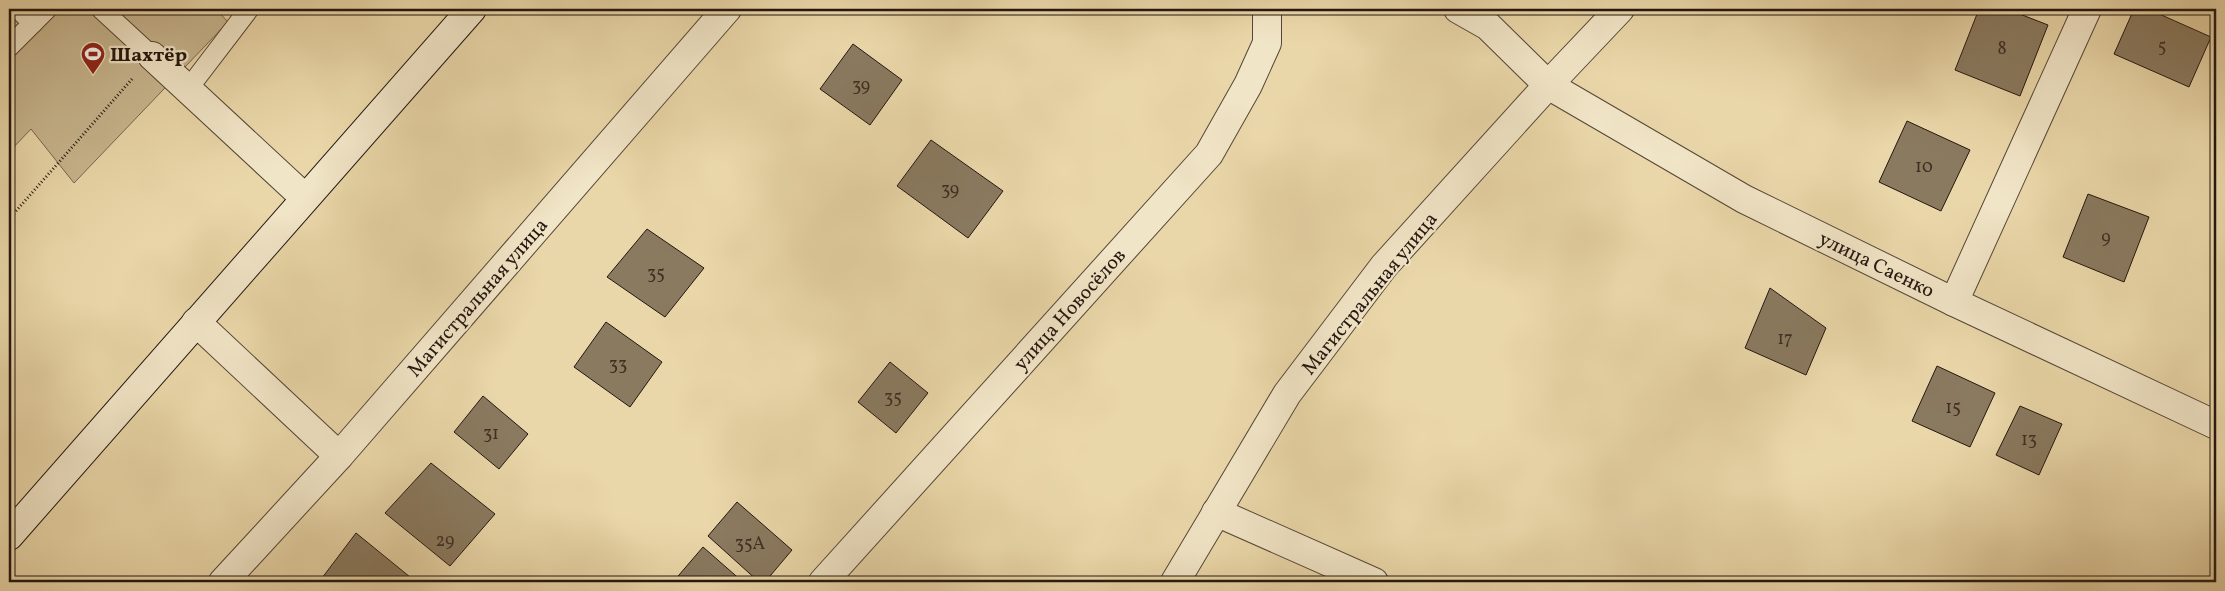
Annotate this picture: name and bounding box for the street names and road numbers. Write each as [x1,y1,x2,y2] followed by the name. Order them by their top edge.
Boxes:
[1296,207,1445,382] street label: Магистральная улица
[402,213,555,384] street label: Магистральная улица
[1814,226,1939,306] street label: улица Саенко
[1008,243,1133,378] street label: улица Новосёлов

